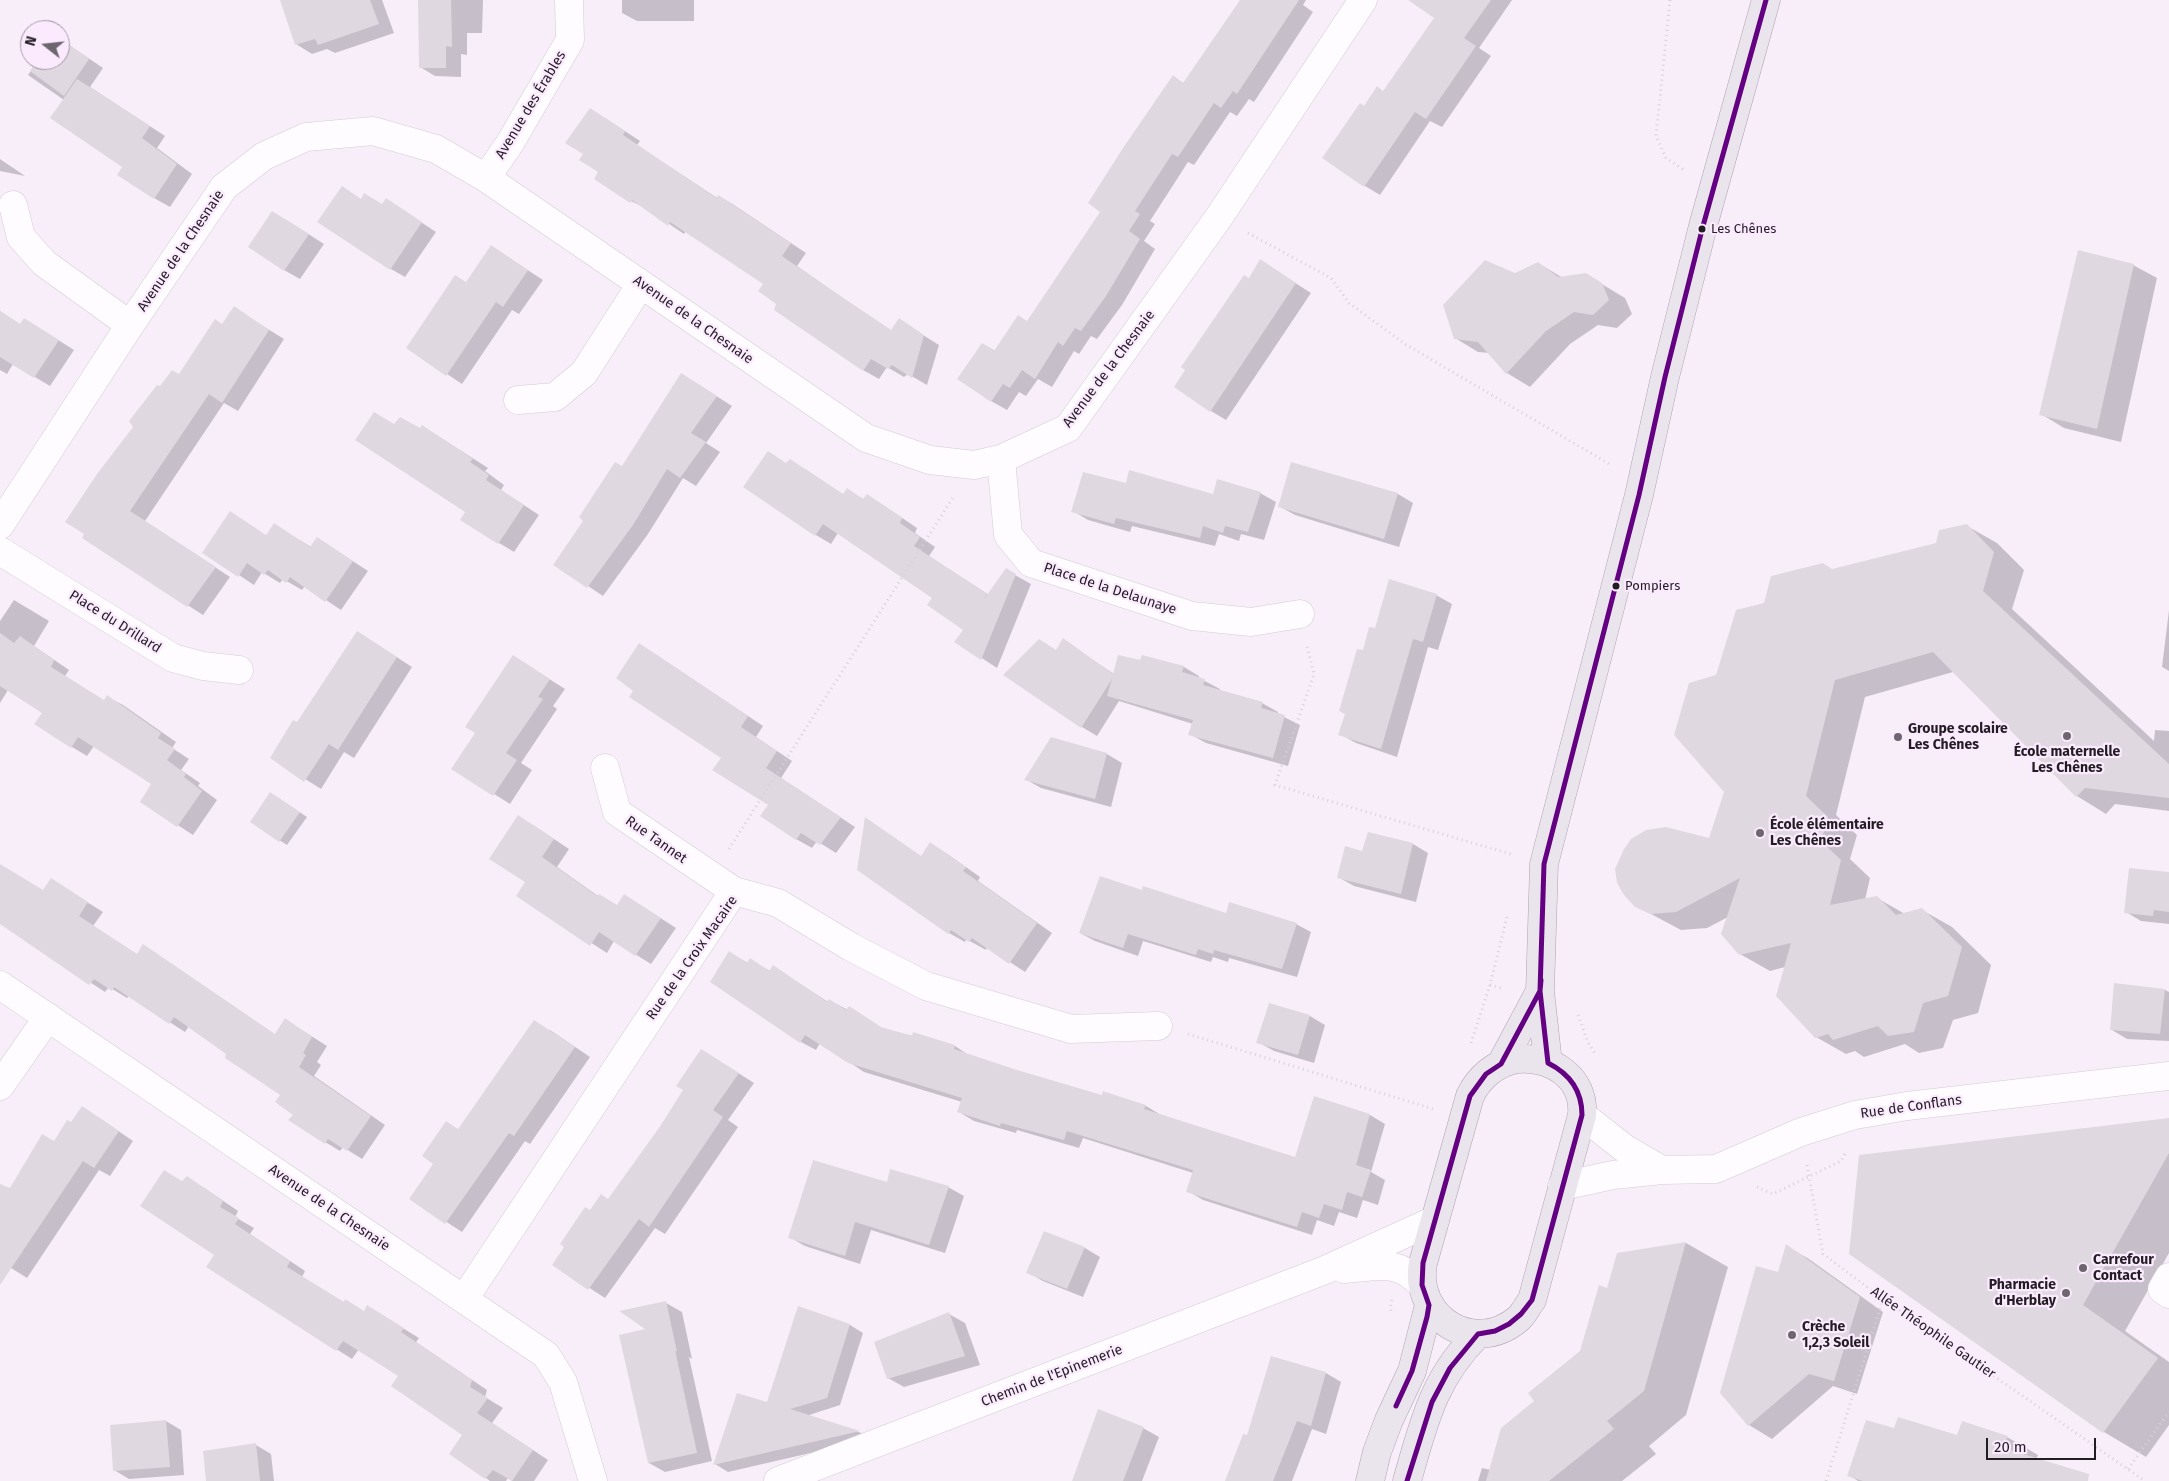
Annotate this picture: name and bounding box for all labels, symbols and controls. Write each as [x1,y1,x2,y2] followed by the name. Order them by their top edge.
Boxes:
[20,20,70,70] north arrow
[22,34,41,48] text: N
[492,48,570,162] street label: Avenue des Érables
[134,187,228,315] street label: Avenue de la Chesnaie
[1711,221,1776,237] place label: Les Chênes
[1697,224,1707,234] marker: Les Chênes
[630,272,756,368] street label: Avenue de la Chesnaie
[1059,307,1159,431] street label: Avenue de la Chesnaie
[1041,560,1179,618] street label: Place de la Delaunaye
[1625,578,1680,594] place label: Pompiers
[1611,581,1621,591] marker: Pompiers
[66,587,164,657] street label: Place du Drillard
[1908,721,2008,754] place label: Groupe scolaire Les Chênes
[2061,730,2073,742] marker: École maternelle Les Chênes
[1892,731,1904,743] marker: Groupe scolaire Les Chênes
[2014,744,2120,776] place label: École maternelle Les Chênes
[622,813,690,867] street label: Rue Tannet
[1770,817,1884,850] place label: École élémentaire Les Chênes
[1754,827,1766,839] marker: École élémentaire Les Chênes
[643,893,741,1023] street label: Rue de la Croix Macaire
[1859,1092,1963,1122] street label: Rue de Conflans
[265,1161,393,1255] street label: Avenue de la Chesnaie
[2093,1252,2154,1284] place label: Carrefour Contact
[2077,1262,2089,1274] marker: Carrefour Contact
[1989,1277,2056,1310] place label: Pharmacie d'Herblay
[1867,1283,1999,1383] street label: Allée Théophile Gautier
[2060,1287,2072,1299] marker: Pharmacie d'Herblay
[1802,1319,1869,1351] place label: Crèche 1,2,3 Soleil
[1786,1329,1798,1341] marker: Crèche 1,2,3 Soleil
[979,1341,1125,1411] street label: Chemin de l'Epinemerie
[1989,1428,2099,1460] scale bar
[1994,1438,2027,1456] text: 20 m

